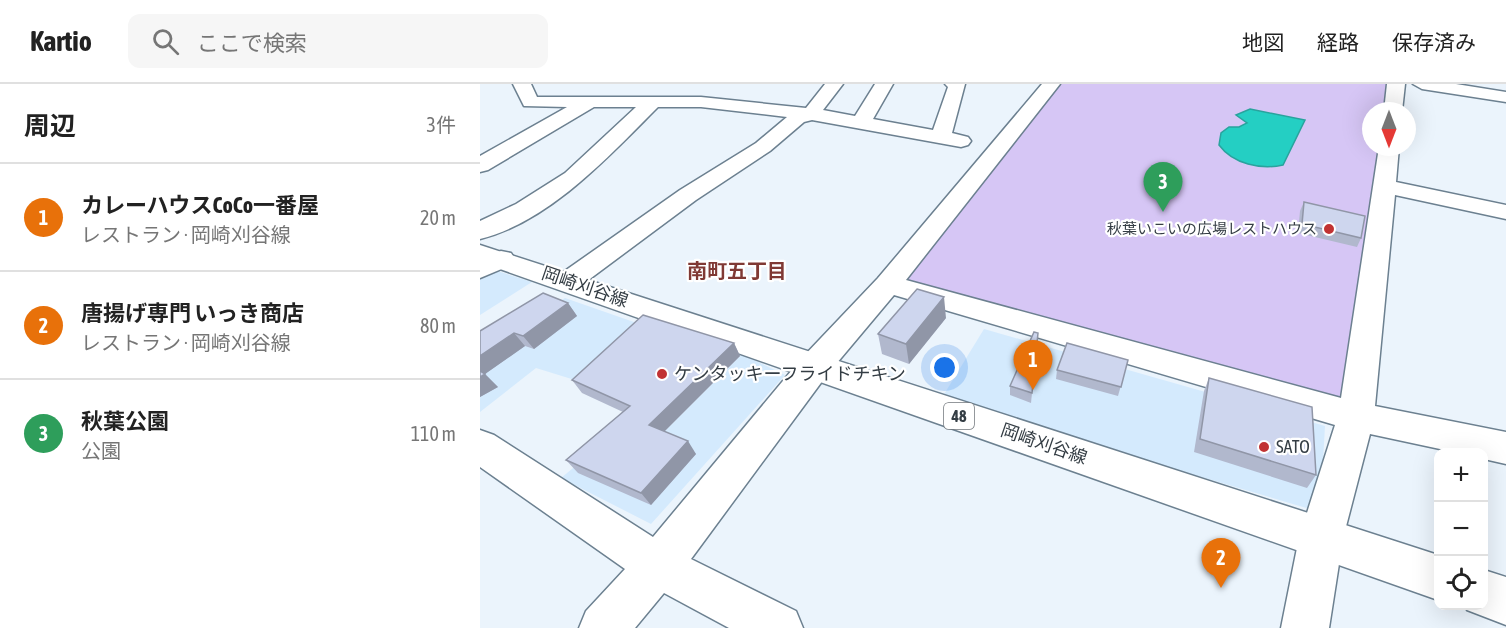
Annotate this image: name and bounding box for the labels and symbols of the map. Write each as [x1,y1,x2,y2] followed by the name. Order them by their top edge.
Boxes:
[1362,102,1416,156] north arrow
[1144,162,1182,212] pin: 3
[1107,220,1317,237] place label: 秋葉いこいの広場レストハウス
[1322,222,1336,236] marker: 秋葉いこいの広場レストハウス
[687,259,787,282] district label: 南町五丁目
[539,262,631,311] street label: 岡崎刈谷線
[1014,340,1052,390] pin: 1
[930,353,959,382] your location
[674,363,906,384] place label: ケンタッキーフライドチキン
[655,367,669,381] marker: ケンタッキーフライドチキン
[944,403,974,429] road number: 48
[998,419,1090,468] street label: 岡崎刈谷線
[1276,436,1310,457] place label: SATO
[1257,440,1271,454] marker: SATO
[1202,538,1240,588] pin: 2

